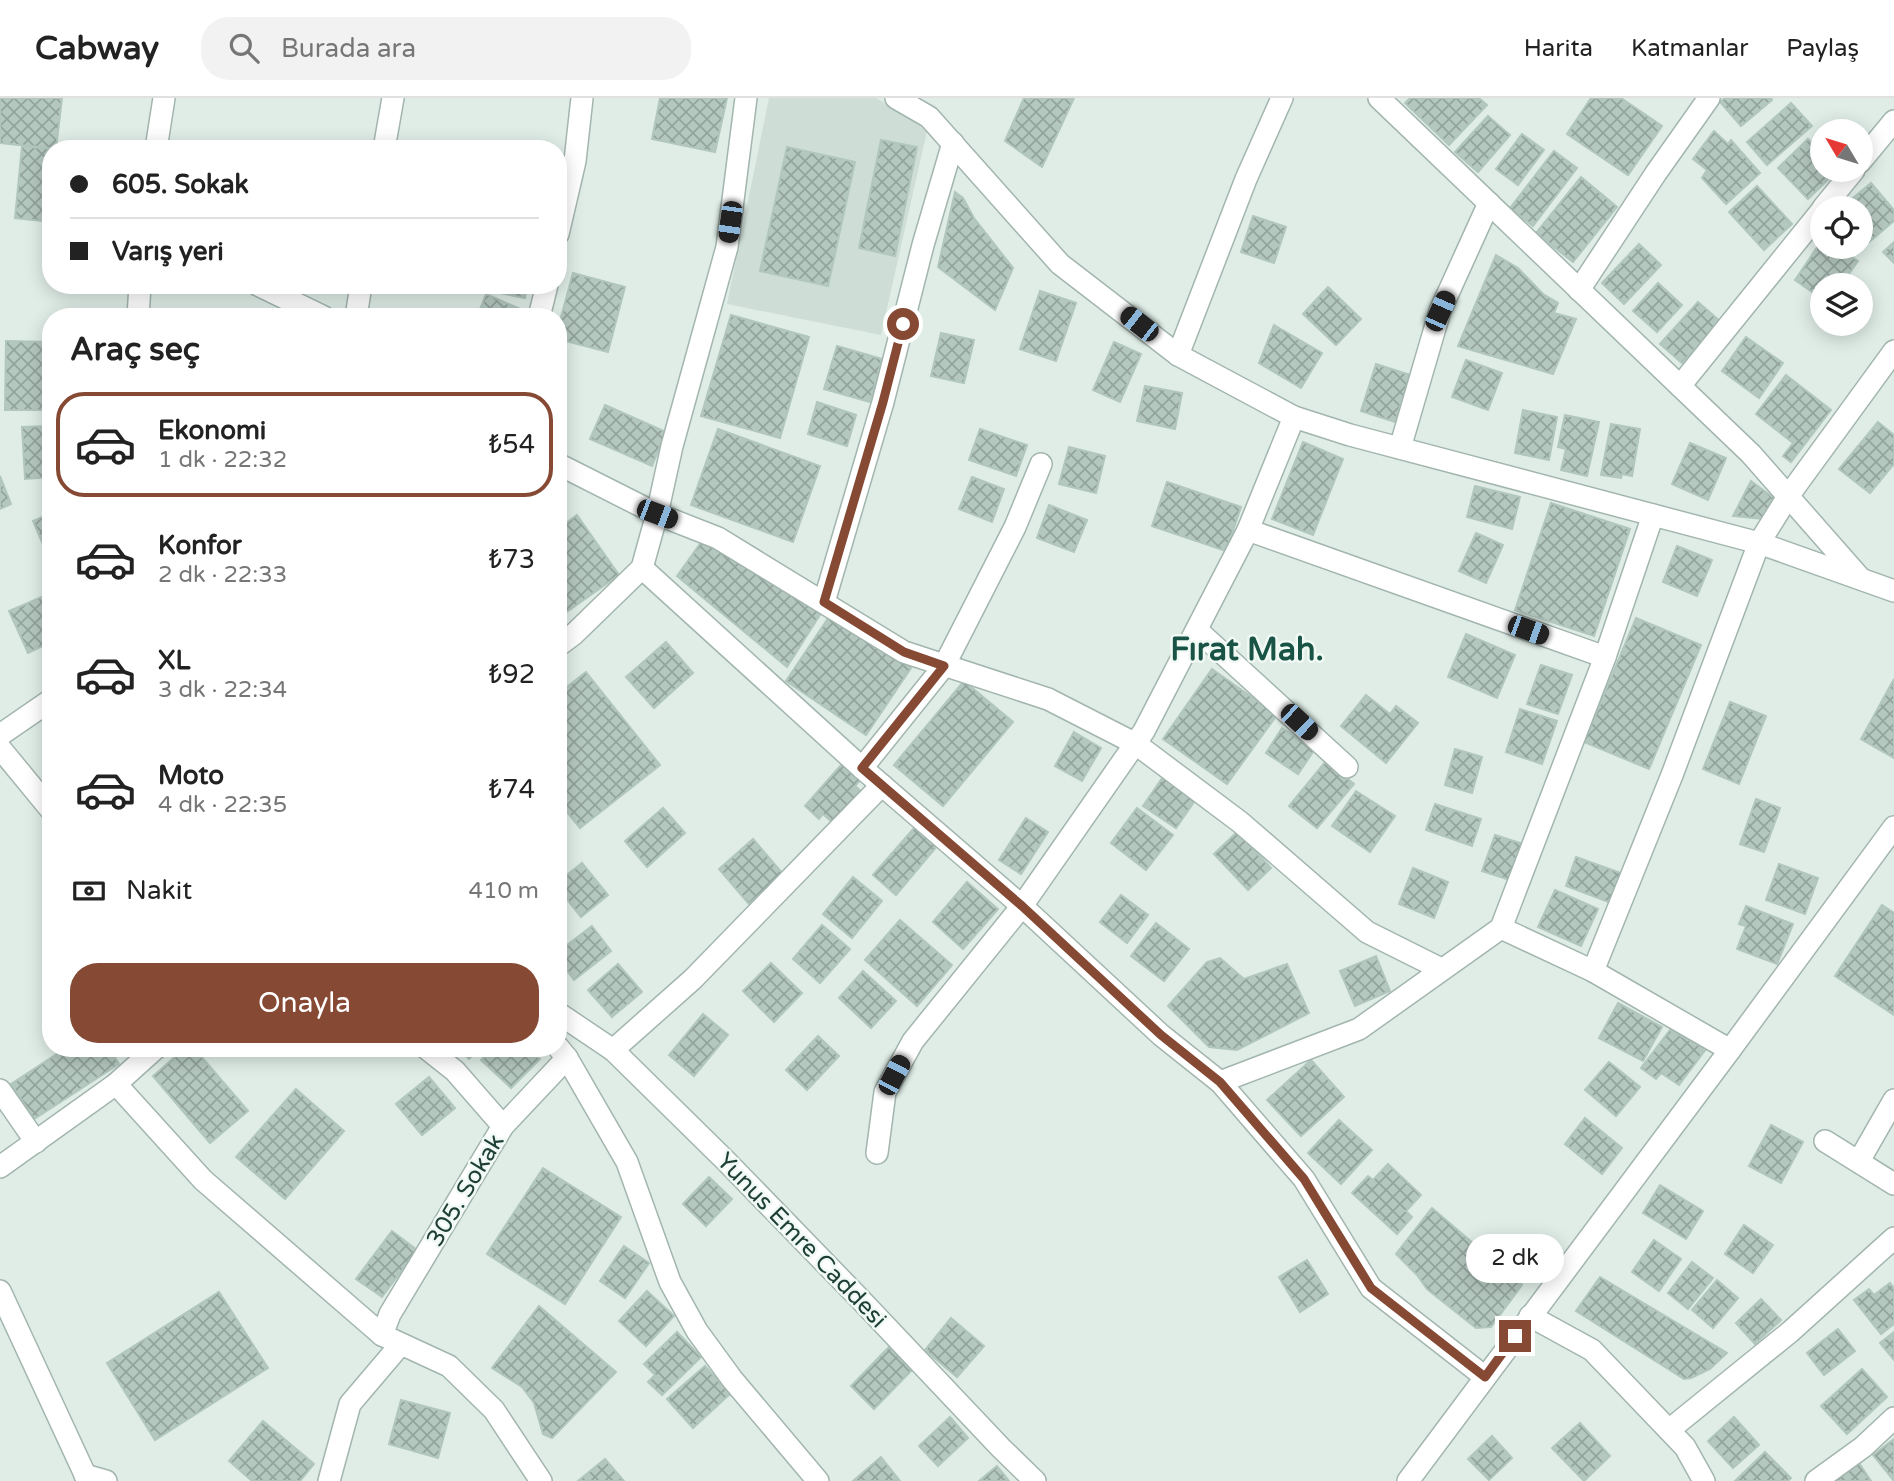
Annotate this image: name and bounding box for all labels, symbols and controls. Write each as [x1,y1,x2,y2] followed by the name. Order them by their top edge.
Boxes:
[201,17,691,80] search box
[35,29,159,68] text: Cabway
[225,29,263,67] icon: search
[281,33,416,64] text: Burada ara
[1524,34,1593,63] text: Harita
[1631,34,1748,63] text: Katmanlar
[1786,34,1859,63] text: Paylaş
[1810,119,1872,182] north arrow
[1810,119,1873,336] map controls
[112,169,249,200] text: 605. Sokak
[1810,196,1873,259] button: locate
[717,200,744,244] car
[112,236,224,267] text: Varış yeri
[1810,273,1873,336] button: layers
[1422,288,1459,334] car
[1116,303,1163,345] car
[887,308,919,340] route start
[70,331,200,369] text: Araç seç
[74,413,137,476] icon: car
[158,415,266,446] text: Ekonomi
[489,429,535,460] text: ₺54
[158,446,287,474] text: 1 dk · 22:32
[634,497,681,531] car
[74,528,137,591] icon: car
[158,530,242,561] text: Konfor
[489,544,535,575] text: ₺73
[158,561,287,589] text: 2 dk · 22:33
[1505,613,1552,647] car
[1170,631,1324,669] district label: Fırat Mah.
[74,643,137,706] icon: car
[158,645,190,676] text: XL
[489,659,535,690] text: ₺92
[158,676,287,704] text: 3 dk · 22:34
[1277,700,1322,744] car
[74,758,137,821] icon: car
[158,760,224,791] text: Moto
[489,774,535,805] text: ₺74
[158,791,287,819] text: 4 dk · 22:35
[70,872,108,910] icon: cash
[126,875,192,906] text: Nakit
[469,877,539,905] text: 410 m
[70,963,539,1043] button: Onayla
[875,1052,914,1098] car
[420,1129,510,1252] street label: 305. Sokak
[710,1147,893,1334] street label: Yunus Emre Caddesi
[1466,1234,1564,1284] callout: 2 dk
[1491,1244,1539,1272] text: 2 dk
[1499,1320,1531,1352] route end

